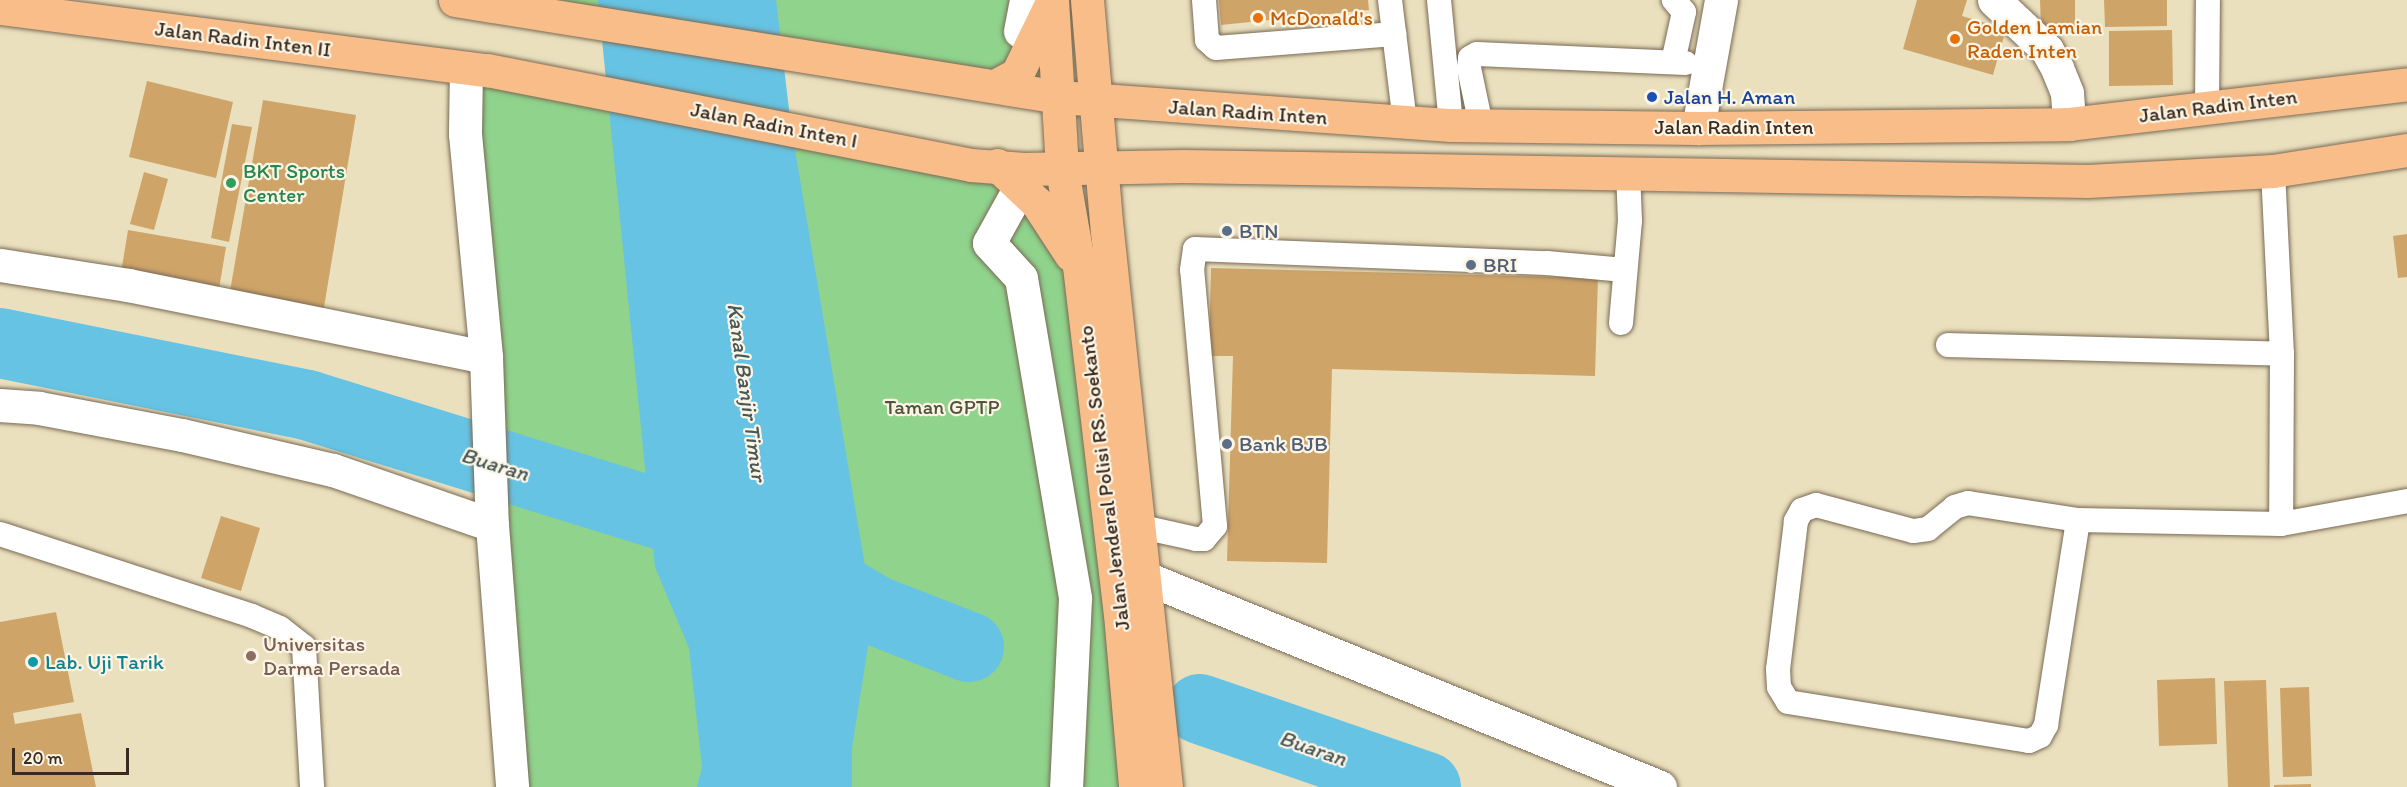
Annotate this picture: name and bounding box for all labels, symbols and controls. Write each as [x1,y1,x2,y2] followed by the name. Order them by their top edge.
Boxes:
[1270,5,1373,31] place label: McDonald's
[1251,11,1265,25] marker: McDonald's
[1967,14,2103,64] place label: Golden Lamian Raden Inten
[154,16,332,62] street label: Jalan Radin Inten II
[1948,32,1962,46] marker: Golden Lamian Raden Inten
[1664,84,1795,110] place label: Jalan H. Aman
[2138,84,2298,128] street label: Jalan Radin Inten
[1645,90,1659,104] marker: Jalan H. Aman
[1168,94,1328,130] street label: Jalan Radin Inten
[687,96,861,154] street label: Jalan Radin Inten I
[1655,114,1813,140] street label: Jalan Radin Inten
[243,158,345,208] place label: BKT Sports Center
[224,176,238,190] marker: BKT Sports Center
[1239,218,1279,244] place label: BTN
[1220,224,1234,238] marker: BTN
[1483,252,1517,278] place label: BRI
[1464,258,1478,272] marker: BRI
[721,301,773,483] water label: Kanal Banjir Timur
[1073,324,1135,632] street label: Jalan Jenderal Polisi RS. Soekanto
[885,394,999,420] park label: Taman GPTP
[1239,431,1328,457] place label: Bank BJB
[1220,437,1234,451] marker: Bank BJB
[458,441,532,487] water label: Buaran
[263,631,400,681] place label: Universitas Darma Persada
[45,649,162,675] place label: Lab. Uji Tarik
[244,649,258,663] marker: Universitas Darma Persada
[26,655,40,669] marker: Lab. Uji Tarik
[1276,724,1350,772] water label: Buaran
[15,736,132,774] scale bar
[23,747,63,769] text: 20 m

